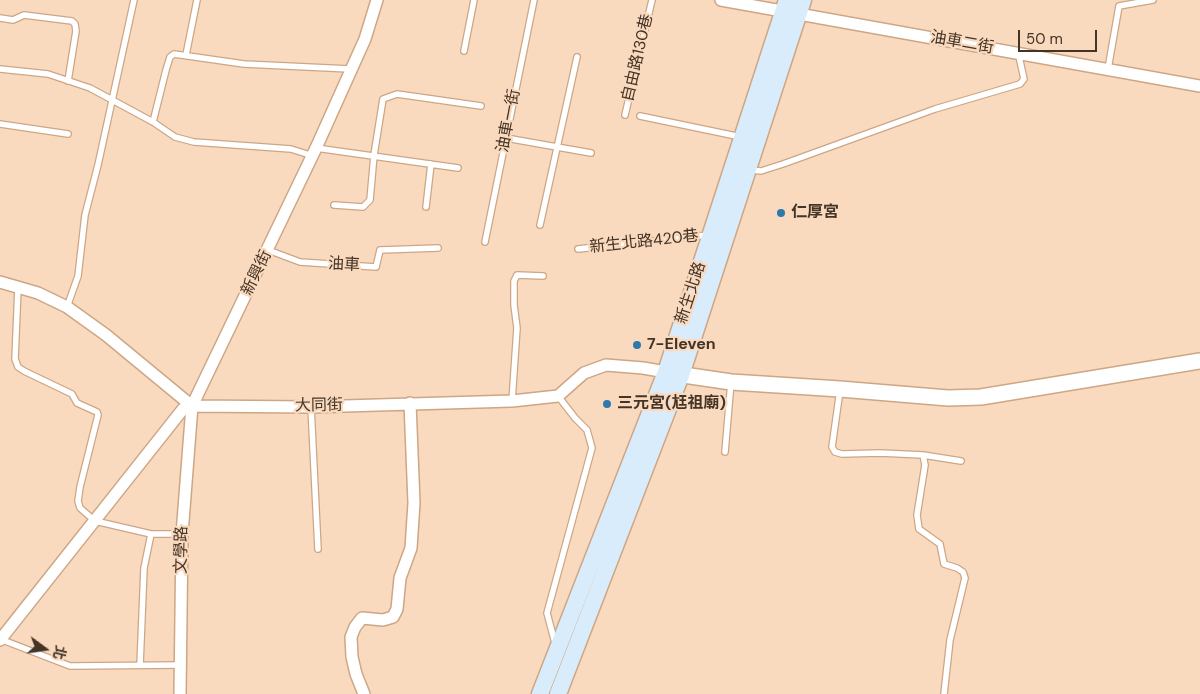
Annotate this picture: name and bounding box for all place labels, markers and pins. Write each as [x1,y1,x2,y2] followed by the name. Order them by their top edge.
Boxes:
[791,203,839,223] place label: 仁厚宮
[775,207,787,219] marker: 仁厚宮
[647,335,716,355] place label: 7-Eleven
[631,339,643,351] marker: 7-Eleven
[617,394,726,414] place label: 三元宮(尪祖廟)
[601,398,613,410] marker: 三元宮(尪祖廟)

